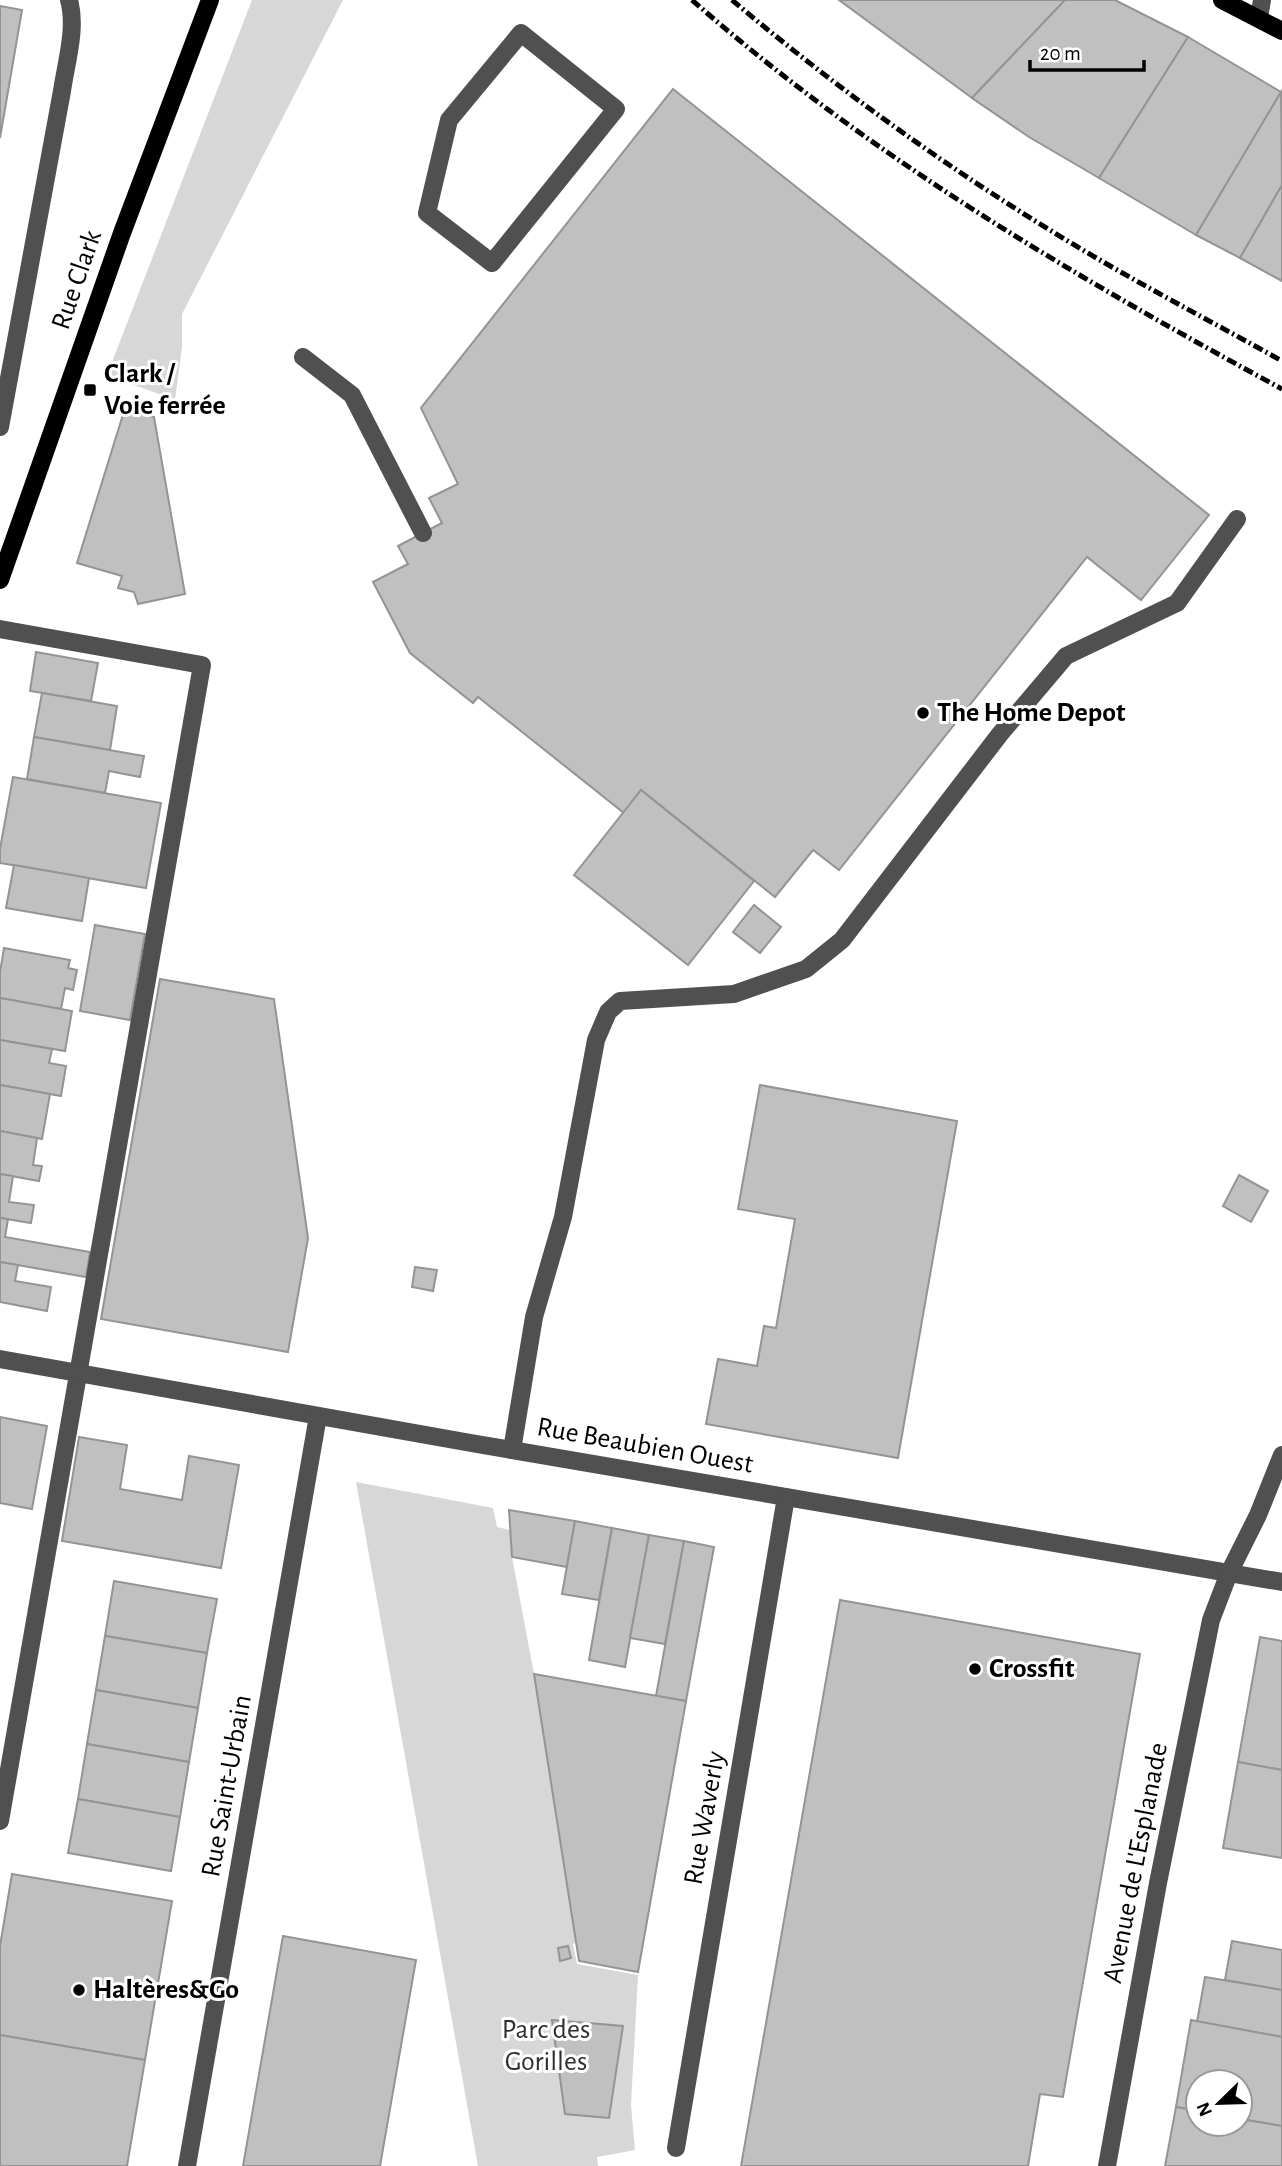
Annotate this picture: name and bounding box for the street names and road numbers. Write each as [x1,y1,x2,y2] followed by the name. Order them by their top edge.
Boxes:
[47,227,107,333] street label: Rue Clark
[535,1413,755,1479] street label: Rue Beaubien Ouest
[197,1693,257,1879] street label: Rue Saint-Urbain
[1099,1740,1173,1986] street label: Avenue de L'Esplanade
[679,1749,731,1887] street label: Rue Waverly

